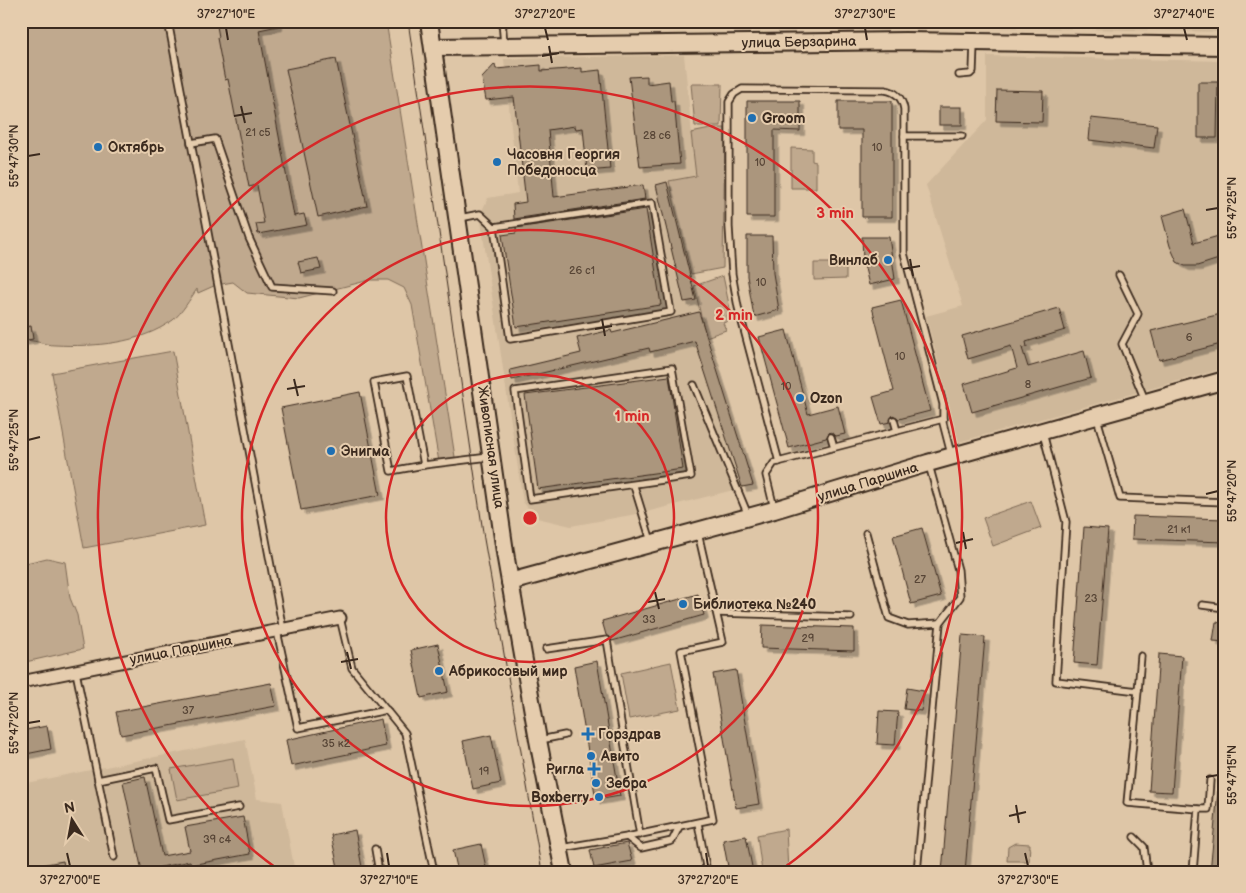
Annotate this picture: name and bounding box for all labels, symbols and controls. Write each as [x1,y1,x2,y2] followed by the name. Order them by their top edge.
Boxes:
[197,7,255,22] text: 37°27'10"E
[515,7,576,22] text: 37°27'20"E
[834,7,896,22] text: 37°27'30"E
[1153,7,1215,22] text: 37°27'40"E
[742,32,857,51] street label: улица Берзарина
[762,110,805,127] place label: Groom
[746,112,758,124] marker: Groom
[7,125,22,187] text: 55°47'30"N
[245,126,271,139] house number: 21 с5
[643,129,671,142] house number: 28 с6
[108,139,165,156] place label: Октябрь
[92,141,104,153] marker: Октябрь
[872,141,883,154] house number: 10
[507,146,620,179] place label: Часовня Георгия Победоносца
[491,156,503,168] marker: Часовня Георгия Победоносца
[755,156,766,169] house number: 10
[1225,177,1240,239] text: 55°47'25"N
[816,204,854,223] text: 3 min
[829,252,878,269] place label: Винлаб
[882,254,894,266] marker: Винлаб
[569,264,595,277] house number: 26 с1
[756,276,767,289] house number: 10
[715,306,753,325] text: 2 min
[1186,331,1193,344] house number: 6
[895,350,906,363] house number: 10
[1025,378,1031,391] house number: 8
[781,380,792,393] house number: 10
[474,384,508,510] street label: Живописная улица
[810,390,843,407] place label: Ozon
[794,392,806,404] marker: Ozon
[614,407,650,426] text: 1 min
[7,409,22,471] text: 55°47'25"N
[341,443,390,460] place label: Энигма
[325,445,337,457] marker: Энигма
[816,458,921,505] street label: улица Паршина
[1225,460,1240,522] text: 55°47'20"N
[521,509,539,527] centre of rings
[1167,523,1191,536] house number: 21 к1
[914,573,927,586] house number: 27
[1084,592,1098,605] house number: 23
[693,596,817,613] place label: Библиотека №240
[677,598,689,610] marker: Библиотека №240
[642,613,656,626] house number: 33
[128,632,234,668] street label: улица Паршина
[802,632,814,645] house number: 29
[448,663,568,680] place label: Абрикосовый мир
[433,665,445,677] marker: Абрикосовый мир
[7,692,22,754] text: 55°47'20"N
[182,704,195,717] house number: 37
[598,726,661,743] place label: Горздрав
[582,728,594,740] marker: Горздрав
[322,737,351,750] house number: 35 к2
[1225,745,1240,805] text: 55°47'15"N
[600,748,640,765] place label: Авито
[585,750,597,762] marker: Авито
[546,761,585,778] place label: Ригла
[588,763,600,775] marker: Ригла
[479,765,489,778] house number: 19
[606,775,648,792] place label: Зебра
[590,777,602,789] marker: Зебра
[531,789,590,806] place label: Boxberry
[593,791,605,803] marker: Boxberry
[48,796,98,846] north arrow
[63,798,76,817] text: N
[203,833,231,846] house number: 39 с4
[40,873,101,888] text: 37°27'00"E
[360,873,418,888] text: 37°27'10"E
[678,873,739,888] text: 37°27'20"E
[997,873,1059,888] text: 37°27'30"E

